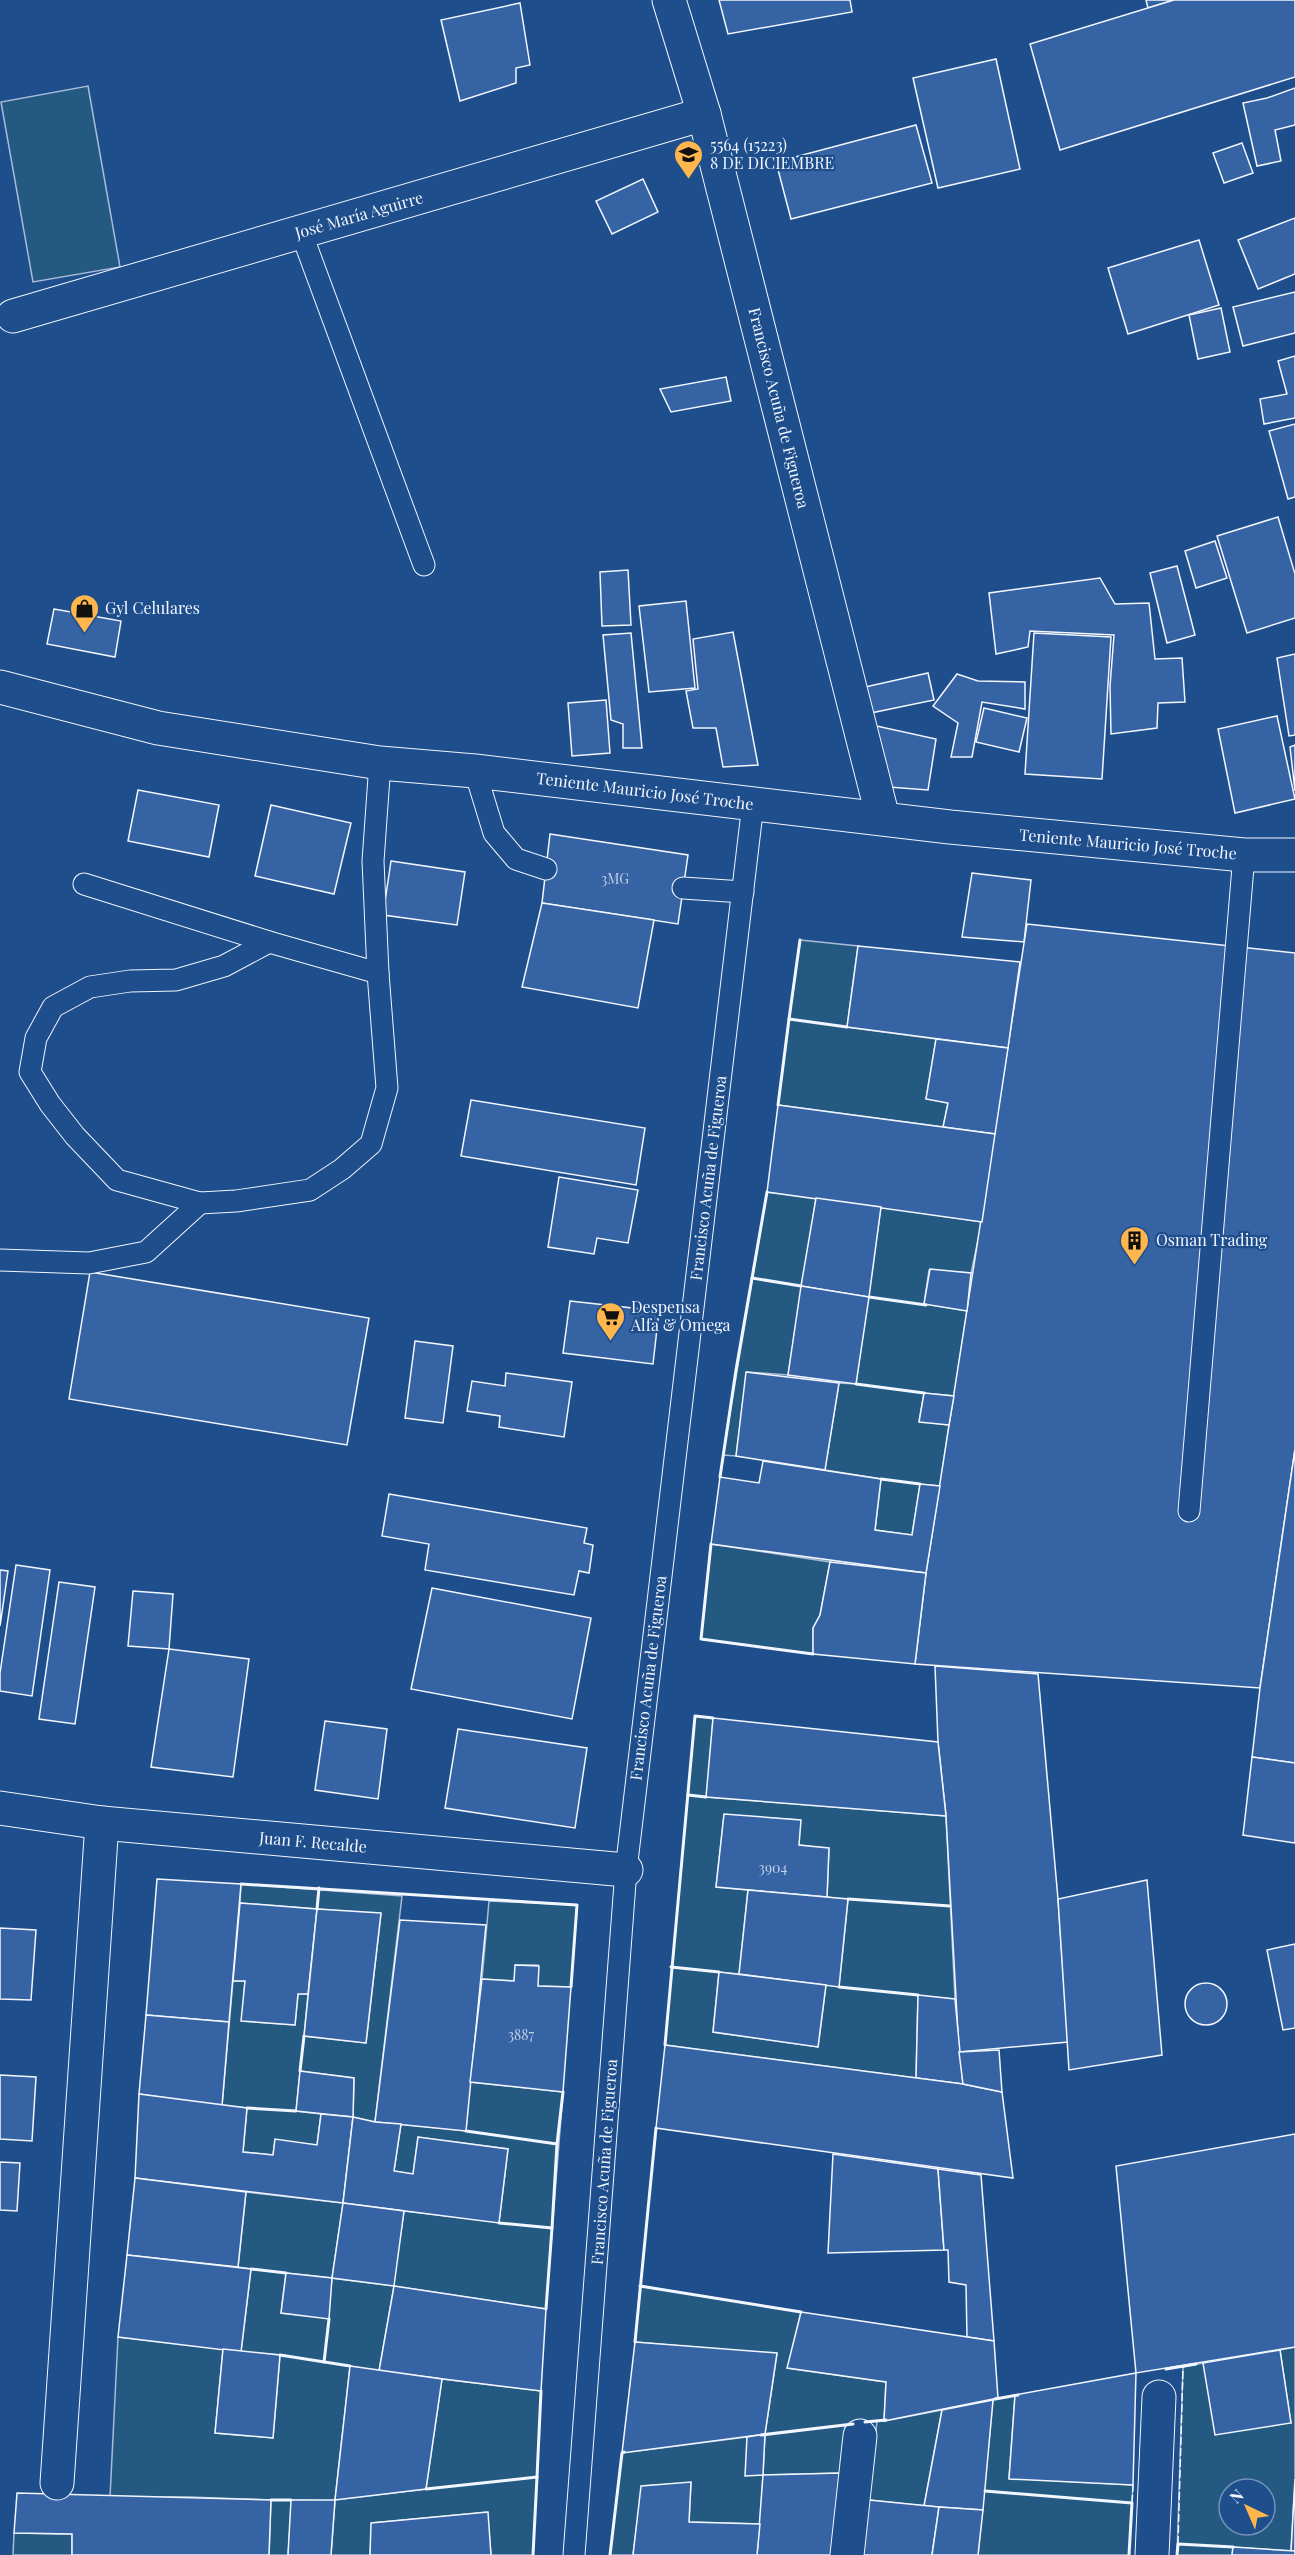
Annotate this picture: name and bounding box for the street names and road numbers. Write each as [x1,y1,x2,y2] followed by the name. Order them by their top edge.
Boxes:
[291,186,425,243] street label: José María Aguirre
[744,305,815,511] street label: Francisco Acuña de Figueroa
[535,767,755,814] street label: Teniente Mauricio José Troche
[1018,824,1238,863] street label: Teniente Mauricio José Troche
[685,1074,731,1282] street label: Francisco Acuña de Figueroa
[625,1574,671,1782] street label: Francisco Acuña de Figueroa
[257,1826,368,1857] street label: Juan F. Recalde
[586,2058,621,2266] street label: Francisco Acuña de Figueroa

